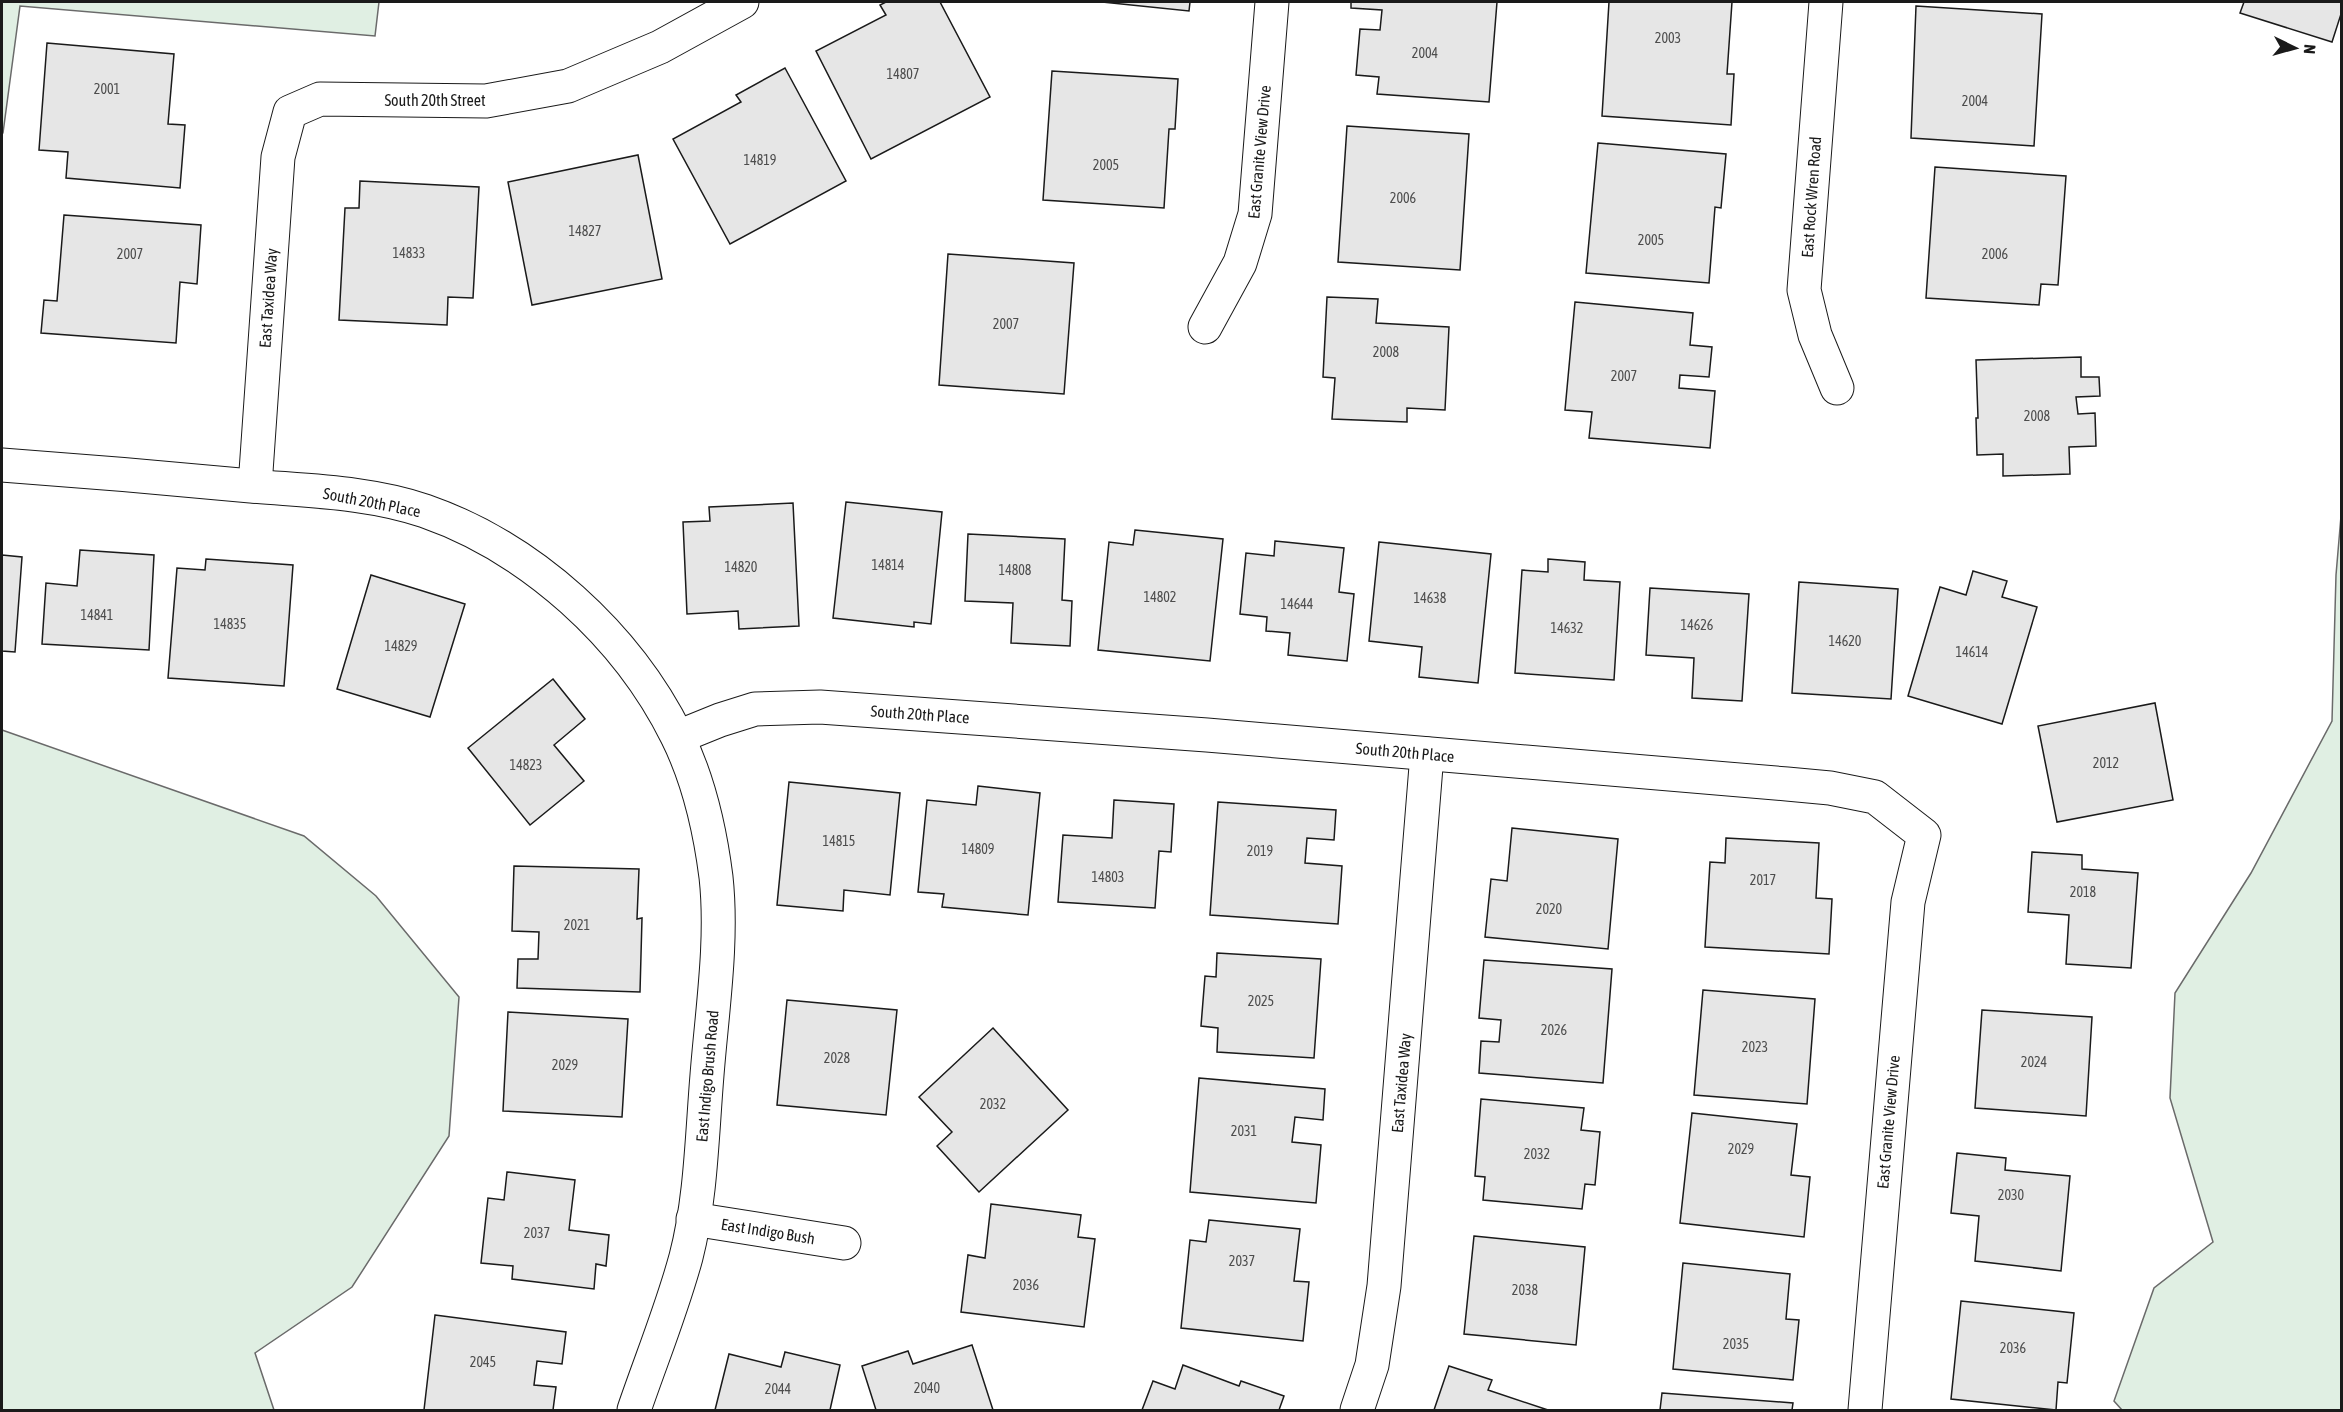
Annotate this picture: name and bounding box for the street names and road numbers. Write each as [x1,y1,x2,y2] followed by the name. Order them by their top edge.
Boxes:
[1244,85,1274,219] street label: East Granite View Drive
[384,91,486,109] street label: South 20th Street
[1798,136,1824,258] street label: East Rock Wren Road
[256,247,281,348] street label: East Taxidea Way
[322,484,422,520] street label: South 20th Place
[870,702,970,726] street label: South 20th Place
[1355,739,1455,765] street label: South 20th Place
[692,1009,723,1143] street label: East Indigo Brush Road
[1388,1032,1415,1134] street label: East Taxidea Way
[1873,1055,1903,1189] street label: East Granite View Drive
[720,1215,816,1248] street label: East Indigo Bush

